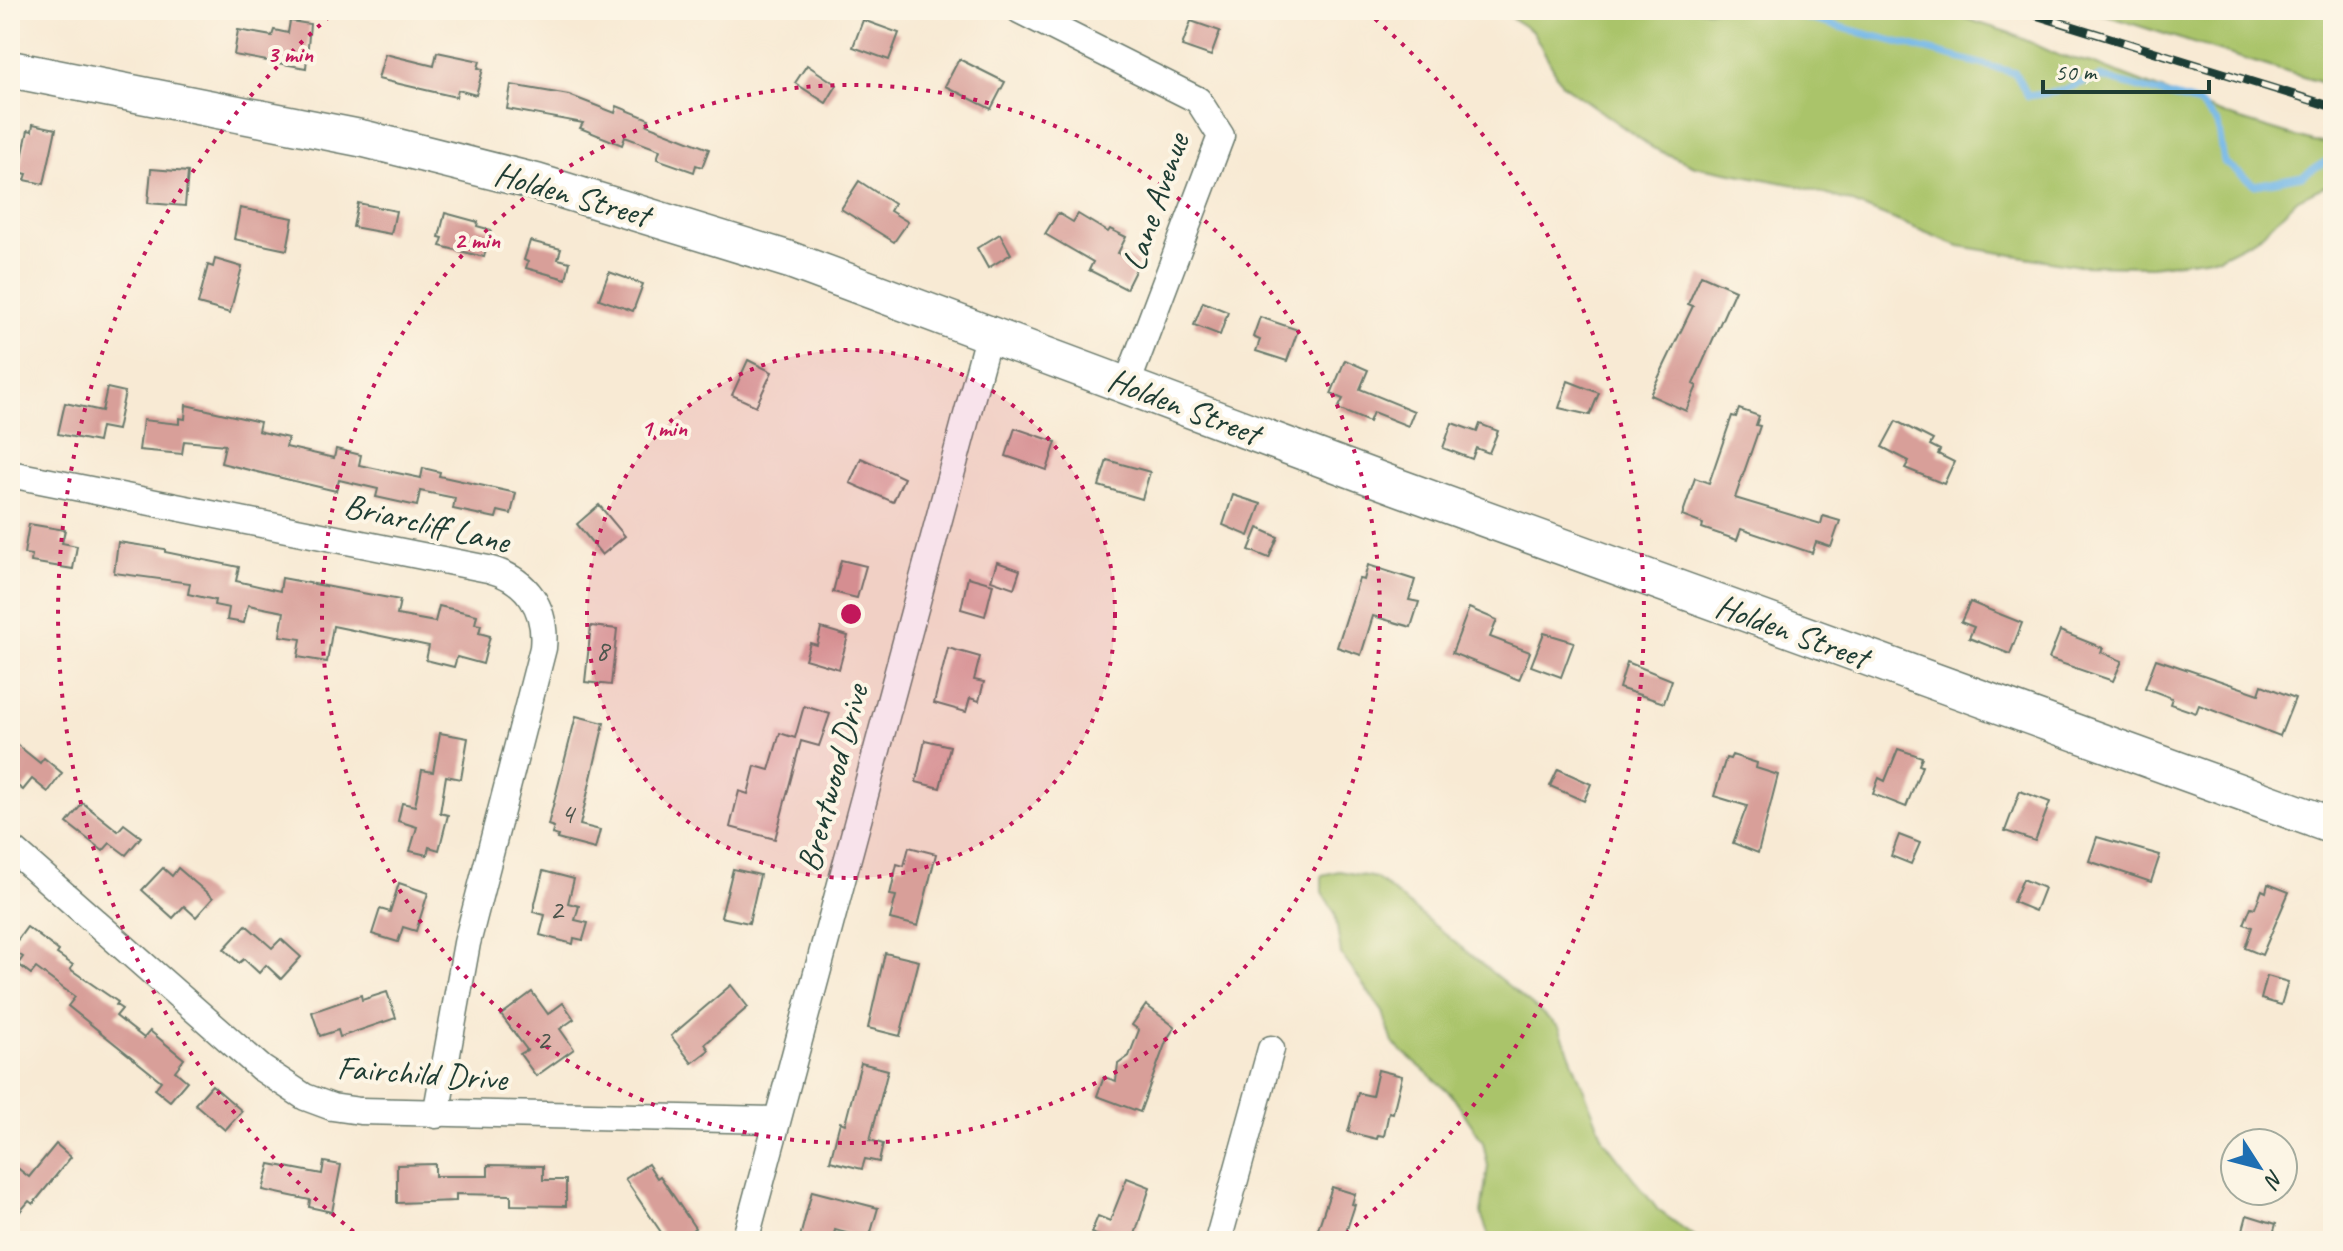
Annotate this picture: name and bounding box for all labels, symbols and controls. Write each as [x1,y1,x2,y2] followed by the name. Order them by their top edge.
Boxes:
[267,39,314,69] text: 3 min
[2043,44,2209,94] scale bar
[2055,57,2098,87] text: 50 m
[1112,126,1199,276] street label: Lane Avenue
[490,151,659,238] street label: Holden Street
[454,225,501,255] text: 2 min
[1102,357,1270,456] street label: Holden Street
[641,413,688,443] text: 1 min
[340,483,516,563] street label: Briarcliff Lane
[1710,584,1878,680] street label: Holden Street
[837,600,865,628] centre of rings
[595,631,611,669] house number: 8
[786,678,878,876] street label: Brentwood Drive
[560,794,576,832] house number: 4
[549,890,565,928] house number: 2
[536,1020,552,1058] house number: 2
[336,1046,510,1101] street label: Fairchild Drive
[2219,1127,2299,1207] north arrow
[2257,1164,2290,1195] text: N

